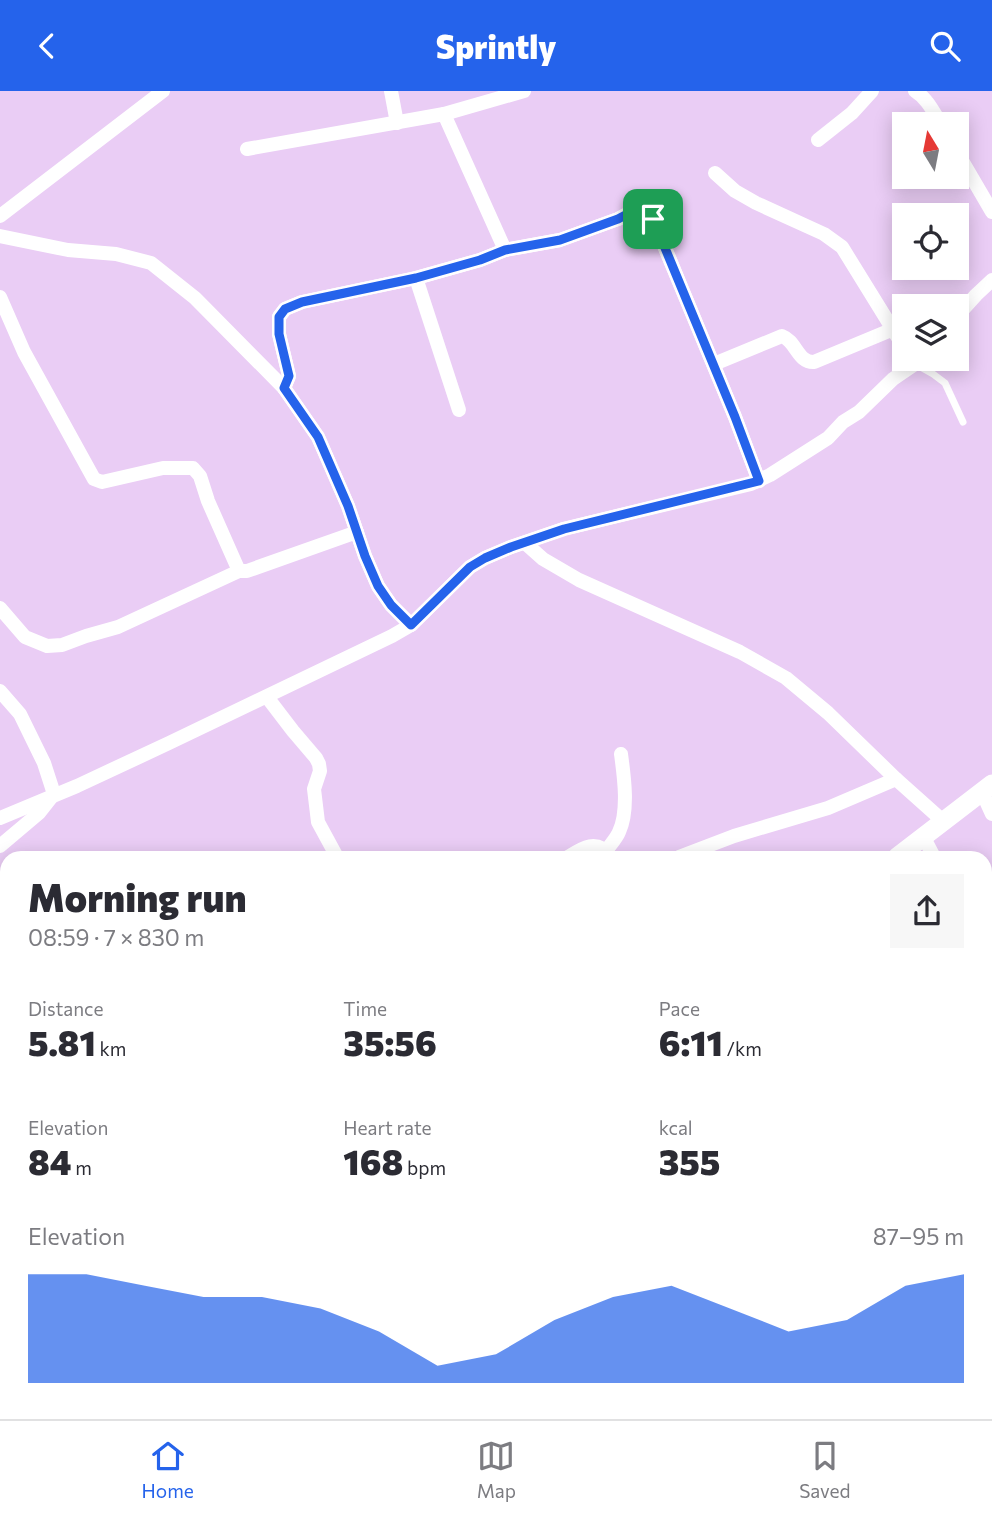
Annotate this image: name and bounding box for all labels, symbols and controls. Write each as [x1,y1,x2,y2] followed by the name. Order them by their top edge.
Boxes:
[436,26,556,66] text: Sprintly
[28,27,66,65] icon: back
[926,27,964,65] icon: search
[892,112,970,189] north arrow
[892,112,969,371] map controls
[623,189,683,249] pin
[634,200,672,238] icon: arrive
[892,203,969,280] button: locate
[892,294,969,371] button: layers
[28,873,247,920] text: Morning run
[890,874,964,948] button: share
[28,923,204,951] text: 08:59 · 7 × 830 m
[28,997,104,1020] text: Distance
[343,997,387,1020] text: Time
[659,997,700,1020] text: Pace
[28,1020,96,1063] text: 5.81
[343,1020,437,1063] text: 35:56
[659,1020,723,1063] text: 6:11
[96,1037,126,1060] text: km
[723,1037,762,1060] text: /km
[28,1116,108,1139] text: Elevation
[343,1116,432,1139] text: Heart rate
[659,1116,693,1139] text: kcal
[28,1139,72,1182] text: 84
[343,1139,403,1182] text: 168
[659,1139,720,1182] text: 355
[72,1156,92,1179] text: m
[403,1156,446,1179] text: bpm
[28,1222,125,1250] text: Elevation
[873,1222,964,1250] text: 87–95 m
[142,1437,194,1502] tab: Home
[477,1437,516,1502] tab: Map
[799,1437,850,1502] tab: Saved

